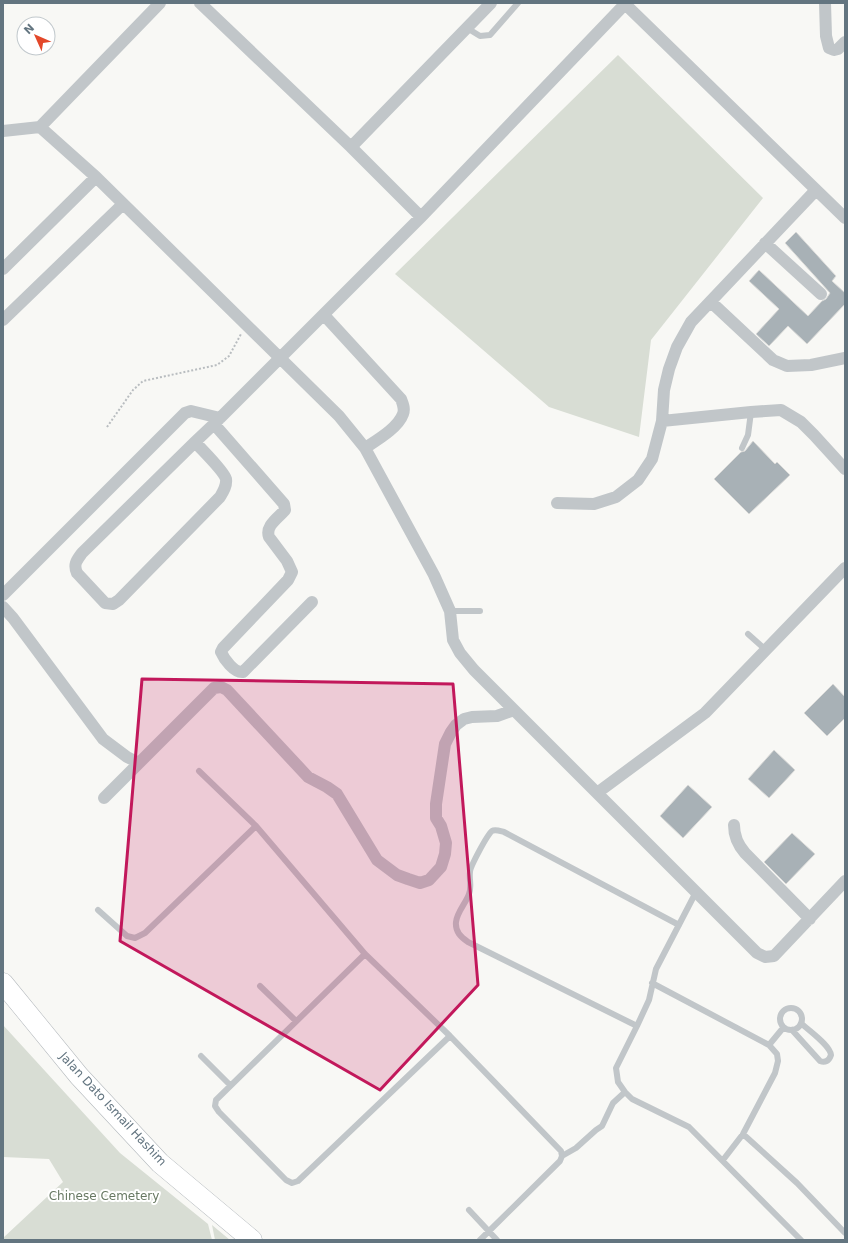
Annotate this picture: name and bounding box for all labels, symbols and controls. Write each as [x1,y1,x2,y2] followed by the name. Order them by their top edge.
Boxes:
[16,16,56,56] north arrow
[21,21,37,37] text: N
[56,1049,169,1169] street label: Jalan Dato Ismail Hashim
[49,1189,159,1203] park label: Chinese Cemetery

